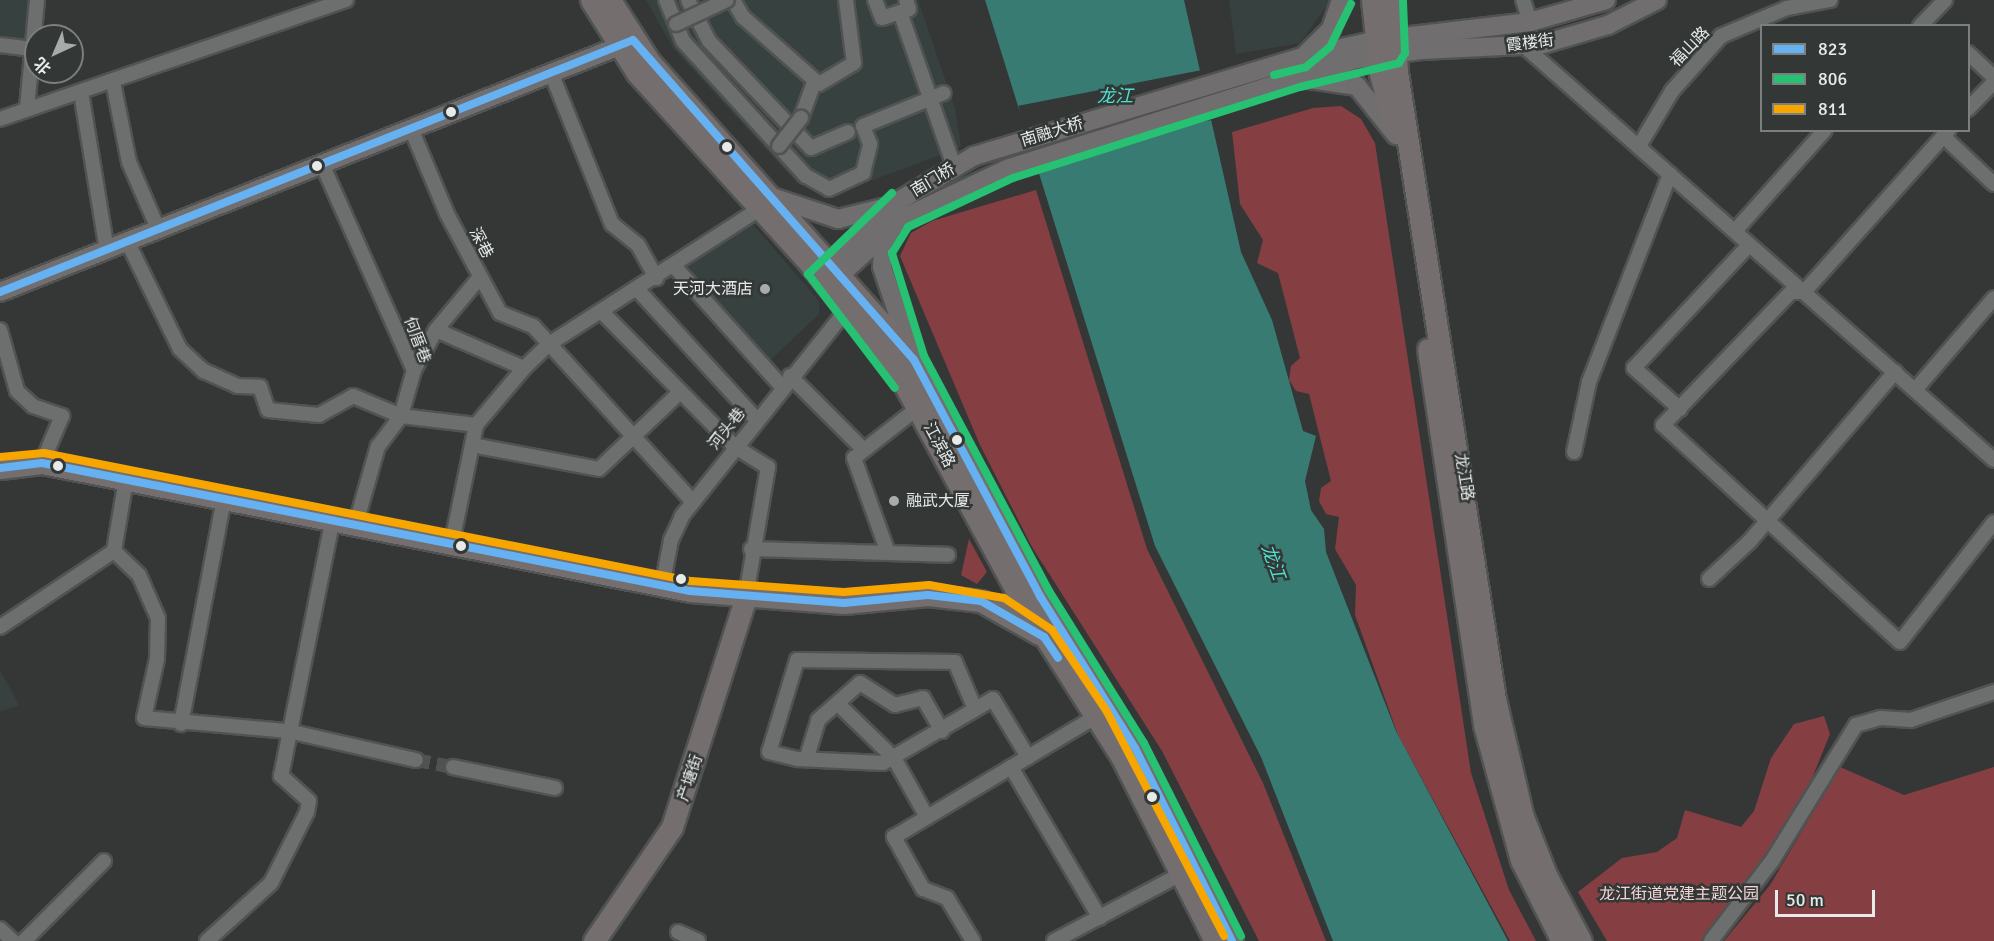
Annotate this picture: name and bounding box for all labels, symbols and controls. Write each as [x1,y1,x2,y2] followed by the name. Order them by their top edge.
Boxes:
[1666,23,1714,71] street label: 福山路
[24,24,84,84] north arrow
[1760,24,1970,132] legend
[1505,31,1555,55] street label: 霞楼街
[1818,38,1847,60] text: 823
[30,53,56,78] text: 北
[1818,68,1847,90] text: 806
[1097,85,1133,107] water label: 龙江
[1818,98,1847,120] text: 811
[445,106,457,118] unlabelled marker
[1019,113,1085,151] street label: 南融大桥
[721,141,733,153] unlabelled marker
[907,159,959,201] street label: 南门桥
[311,160,323,172] unlabelled marker
[465,224,497,262] street label: 深巷
[673,279,753,299] place label: 天河大酒店
[758,282,772,296] marker: 天河大酒店
[399,314,435,366] street label: 何厝巷
[705,404,749,454] street label: 河头巷
[919,419,959,471] street label: 江滨路
[951,434,963,446] unlabelled marker
[1451,452,1477,502] street label: 龙江路
[52,460,64,472] unlabelled marker
[906,491,970,511] place label: 融武大厦
[887,494,901,508] marker: 融武大厦
[455,540,467,552] unlabelled marker
[1257,541,1289,583] water label: 龙江
[675,573,687,585] unlabelled marker
[673,752,707,804] street label: 产塘街
[1146,791,1158,803] unlabelled marker
[1778,878,1878,916] scale bar
[1599,884,1759,904] park label: 龙江街道党建主题公园
[1786,889,1824,911] text: 50 m

